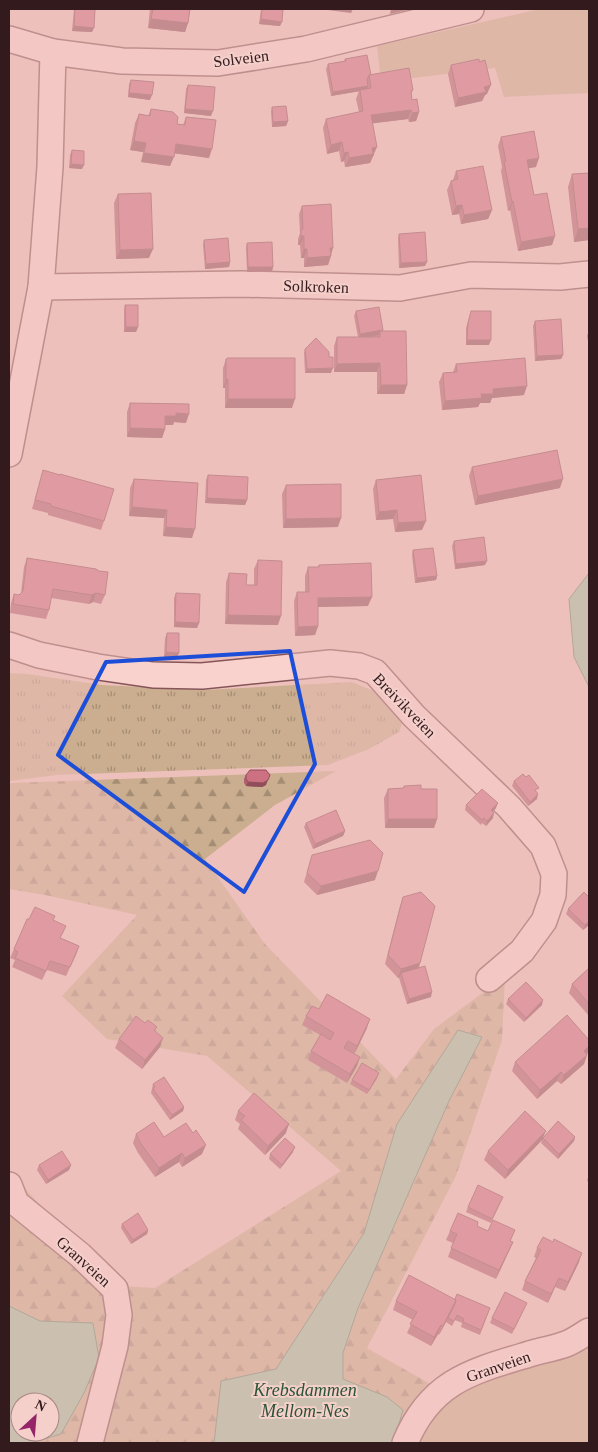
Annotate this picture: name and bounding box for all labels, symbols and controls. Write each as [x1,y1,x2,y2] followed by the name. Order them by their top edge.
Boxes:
[212,47,270,70] street label: Solveien
[283,277,349,296] street label: Solkroken
[370,670,439,741] street label: Breivikveien
[53,1233,114,1290] street label: Granveien
[464,1348,532,1385] street label: Granveien
[252,1380,357,1421] water label: Krebsdammen Mellom-Nes
[10,1392,60,1442] north arrow
[33,1397,48,1415] text: N

